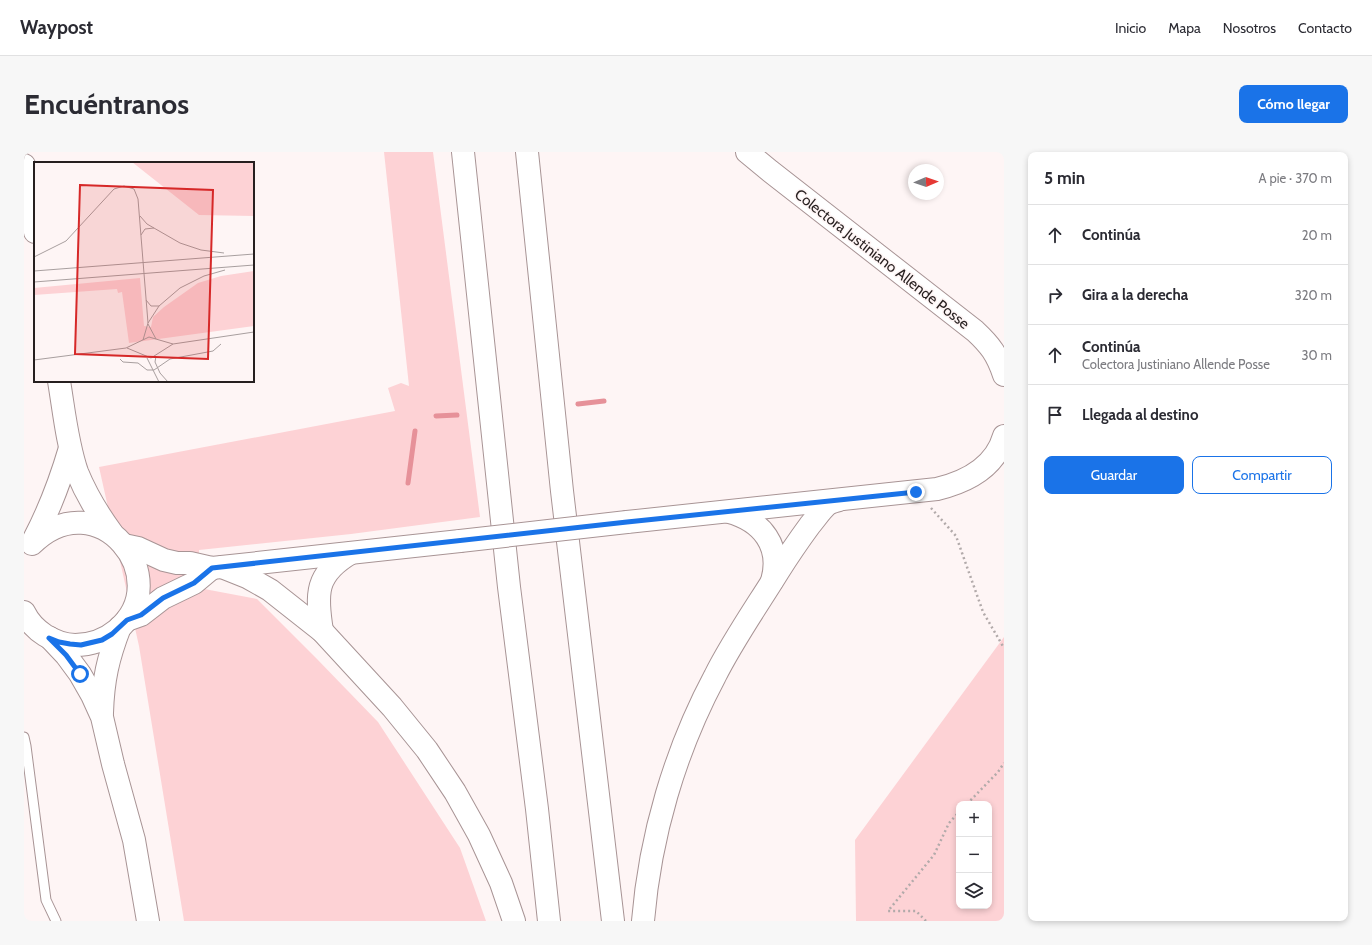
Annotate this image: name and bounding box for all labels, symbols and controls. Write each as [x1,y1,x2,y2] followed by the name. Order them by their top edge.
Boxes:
[20,16,93,39] text: Waypost
[1115,19,1146,37] text: Inicio
[1168,19,1201,37] text: Mapa
[1223,19,1276,37] text: Nosotros
[1298,19,1352,37] text: Contacto
[1239,85,1348,123] button: Cómo llegar
[24,87,189,121] text: Encuéntranos
[34,162,254,382] inset map
[908,164,944,200] north arrow
[1044,168,1085,188] text: 5 min
[1259,170,1332,186] text: A pie · 370 m
[791,185,973,333] street label: Colectora Justiniano Allende Posse
[1044,224,1066,246] icon: ahead
[1082,226,1140,244] text: Continúa
[1302,227,1332,243] text: 20 m
[1044,284,1066,306] icon: right
[1082,286,1188,304] text: Gira a la derecha
[1295,287,1332,303] text: 320 m
[1082,338,1140,356] text: Continúa
[1044,344,1066,366] icon: ahead
[1302,347,1332,363] text: 30 m
[1082,356,1270,372] text: Colectora Justiniano Allende Posse
[1044,404,1066,426] icon: arrive
[1082,406,1198,424] text: Llegada al destino
[1044,456,1184,494] button: Guardar
[1192,456,1332,494] button: Compartir
[907,483,925,501] route end
[71,665,89,683] route start
[956,801,992,909] map controls
[956,801,992,837] button: +
[956,837,992,873] button: −
[956,873,992,909] button: layers

